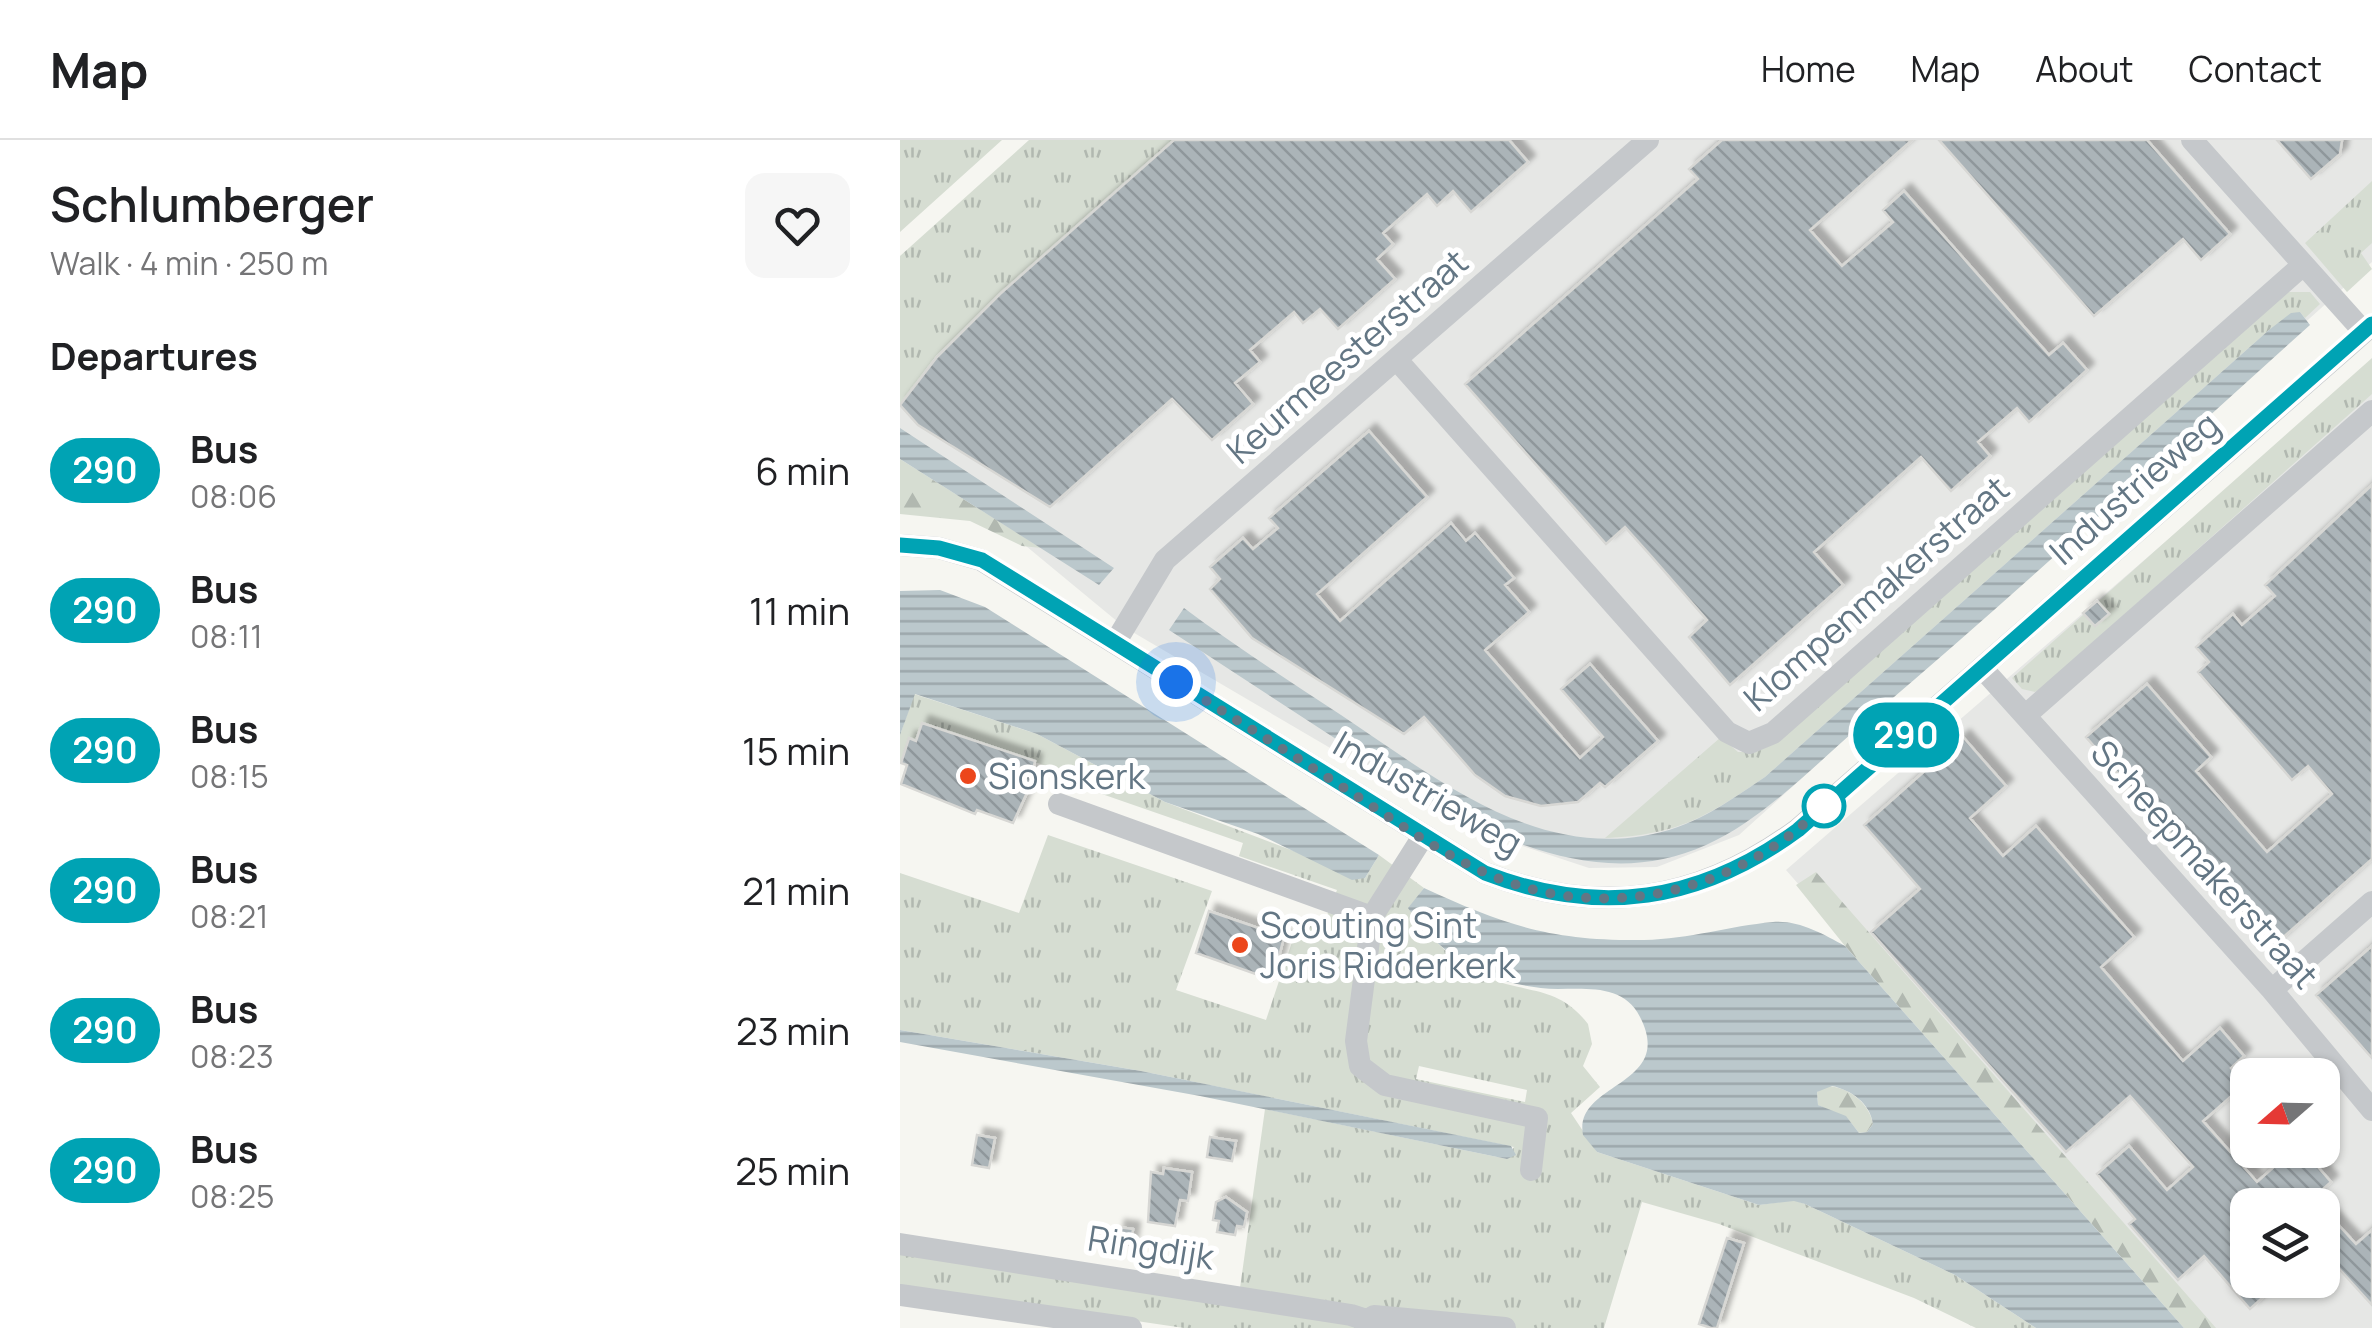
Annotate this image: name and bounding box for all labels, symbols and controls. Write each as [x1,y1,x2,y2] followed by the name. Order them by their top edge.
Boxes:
[50,37,148,102] text: Map
[1761,45,1856,93] text: Home
[1911,45,1980,93] text: Map
[2035,45,2134,93] text: About
[2189,45,2322,93] text: Contact
[50,171,374,236] text: Schlumberger
[745,173,850,278] button: heart
[1216,238,1478,474] street label: Keurmeesterstraat
[50,241,328,285] text: Walk · 4 min · 250 m
[50,329,258,381] text: Departures
[2039,401,2229,575] street label: Industrieweg
[190,422,258,474] text: Bus
[755,444,850,496] text: 6 min
[72,446,138,494] text: 290
[1733,465,2019,721] street label: Klompenmakerstraat
[190,474,277,518] text: 08:06
[190,562,258,614] text: Bus
[749,584,850,636] text: 11 min
[72,586,138,634] text: 290
[190,614,263,658] text: 08:11
[1151,657,1201,707] your location
[190,702,258,754] text: Bus
[1848,702,1964,768] line badge: 290
[1873,711,1939,759] text: 290
[1325,720,1531,866] street label: Industrieweg
[742,724,850,776] text: 15 min
[72,726,138,774] text: 290
[2081,730,2329,998] street label: Scheepmakerstraat
[988,752,1147,800] place label: Sionskerk
[190,754,269,798] text: 08:15
[957,765,979,787] marker: Sionskerk
[1803,785,1845,827] unlabelled marker
[190,842,258,894] text: Bus
[742,864,850,916] text: 21 min
[72,866,138,914] text: 290
[190,894,268,938] text: 08:21
[1260,901,1517,989] place label: Scouting Sint Joris Ridderkerk
[1229,934,1251,956] marker: Scouting Sint Joris Ridderkerk
[190,982,258,1034] text: Bus
[736,1004,850,1056] text: 23 min
[72,1006,138,1054] text: 290
[190,1034,274,1078] text: 08:23
[2230,1058,2340,1168] north arrow
[2230,1058,2340,1298] map controls
[190,1122,258,1174] text: Bus
[735,1144,850,1196] text: 25 min
[72,1146,138,1194] text: 290
[190,1174,274,1218] text: 08:25
[2230,1188,2340,1298] button: layers
[1085,1213,1219,1281] street label: Ringdijk

